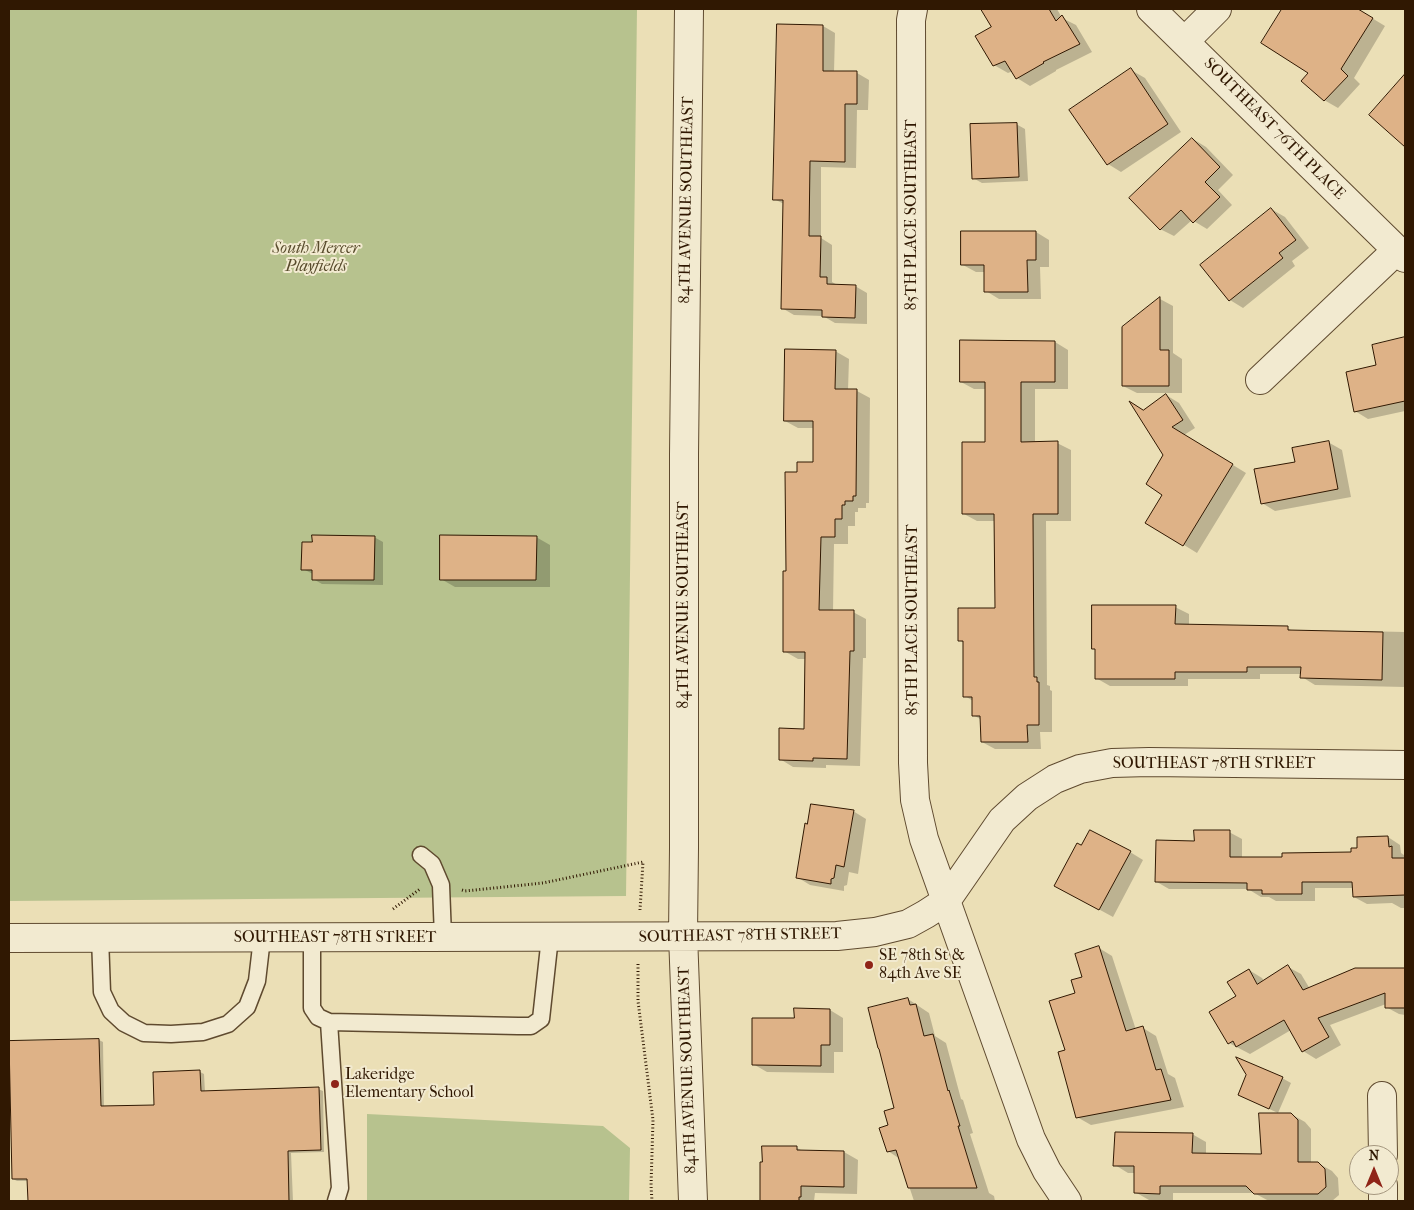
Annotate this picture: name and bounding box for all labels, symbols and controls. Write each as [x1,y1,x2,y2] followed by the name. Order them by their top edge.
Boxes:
[1199,54,1349,204] street label: SOUTHEAST 76TH PLACE
[676,96,698,304] street label: 84TH AVENUE SOUTHEAST
[902,120,922,310] street label: 85TH PLACE SOUTHEAST
[272,239,360,277] park label: South Mercer Playfields
[674,501,694,709] street label: 84TH AVENUE SOUTHEAST
[903,525,923,715] street label: 85TH PLACE SOUTHEAST
[1113,754,1315,774] street label: SOUTHEAST 78TH STREET
[638,925,842,947] street label: SOUTHEAST 78TH STREET
[234,928,436,948] street label: SOUTHEAST 78TH STREET
[879,946,965,984] place label: SE 78th St & 84th Ave SE
[863,959,875,971] marker: SE 78th St & 84th Ave SE
[675,966,701,1174] street label: 84TH AVENUE SOUTHEAST
[345,1065,474,1103] place label: Lakeridge Elementary School
[329,1078,341,1090] marker: Lakeridge Elementary School
[1349,1145,1399,1195] north arrow
[1369,1147,1379,1164] text: N

